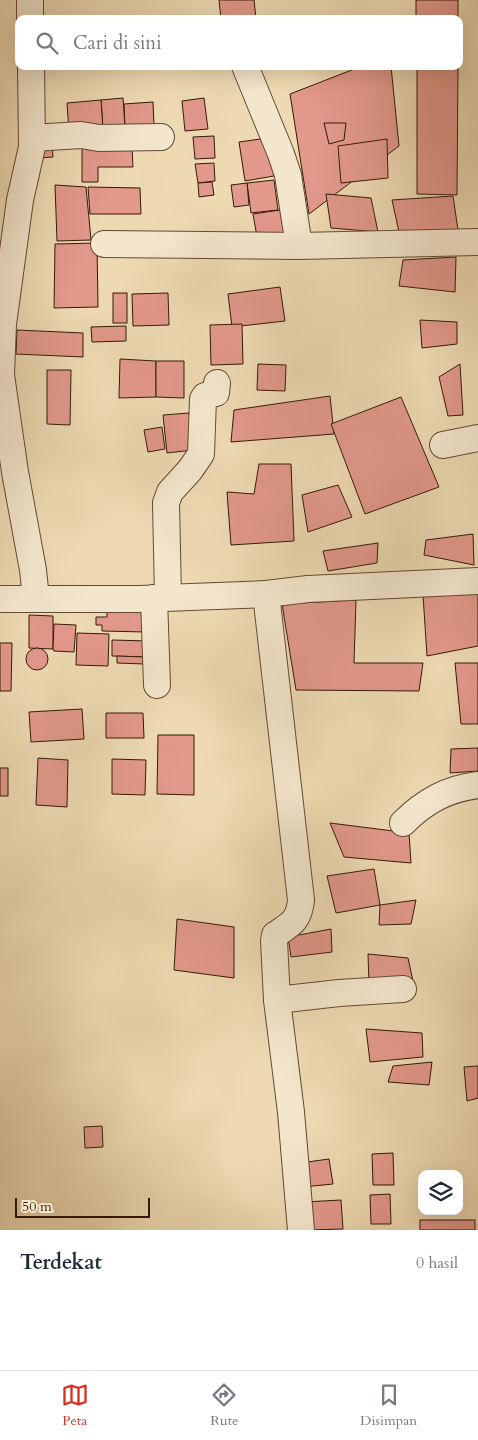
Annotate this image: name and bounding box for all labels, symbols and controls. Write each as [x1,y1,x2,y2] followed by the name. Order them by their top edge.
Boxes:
[15,15,463,70] search box
[33,29,61,57] icon: search
[73,30,162,56] text: Cari di sini
[418,1170,463,1215] map controls
[418,1170,463,1215] button: layers
[15,1195,150,1218] scale bar
[22,1197,52,1216] text: 50 m
[20,1248,102,1277] text: Terdekat
[416,1252,458,1274] text: 0 hasil
[61,1381,89,1430] tab: Peta
[210,1381,238,1430] tab: Rute
[360,1381,417,1430] tab: Disimpan

